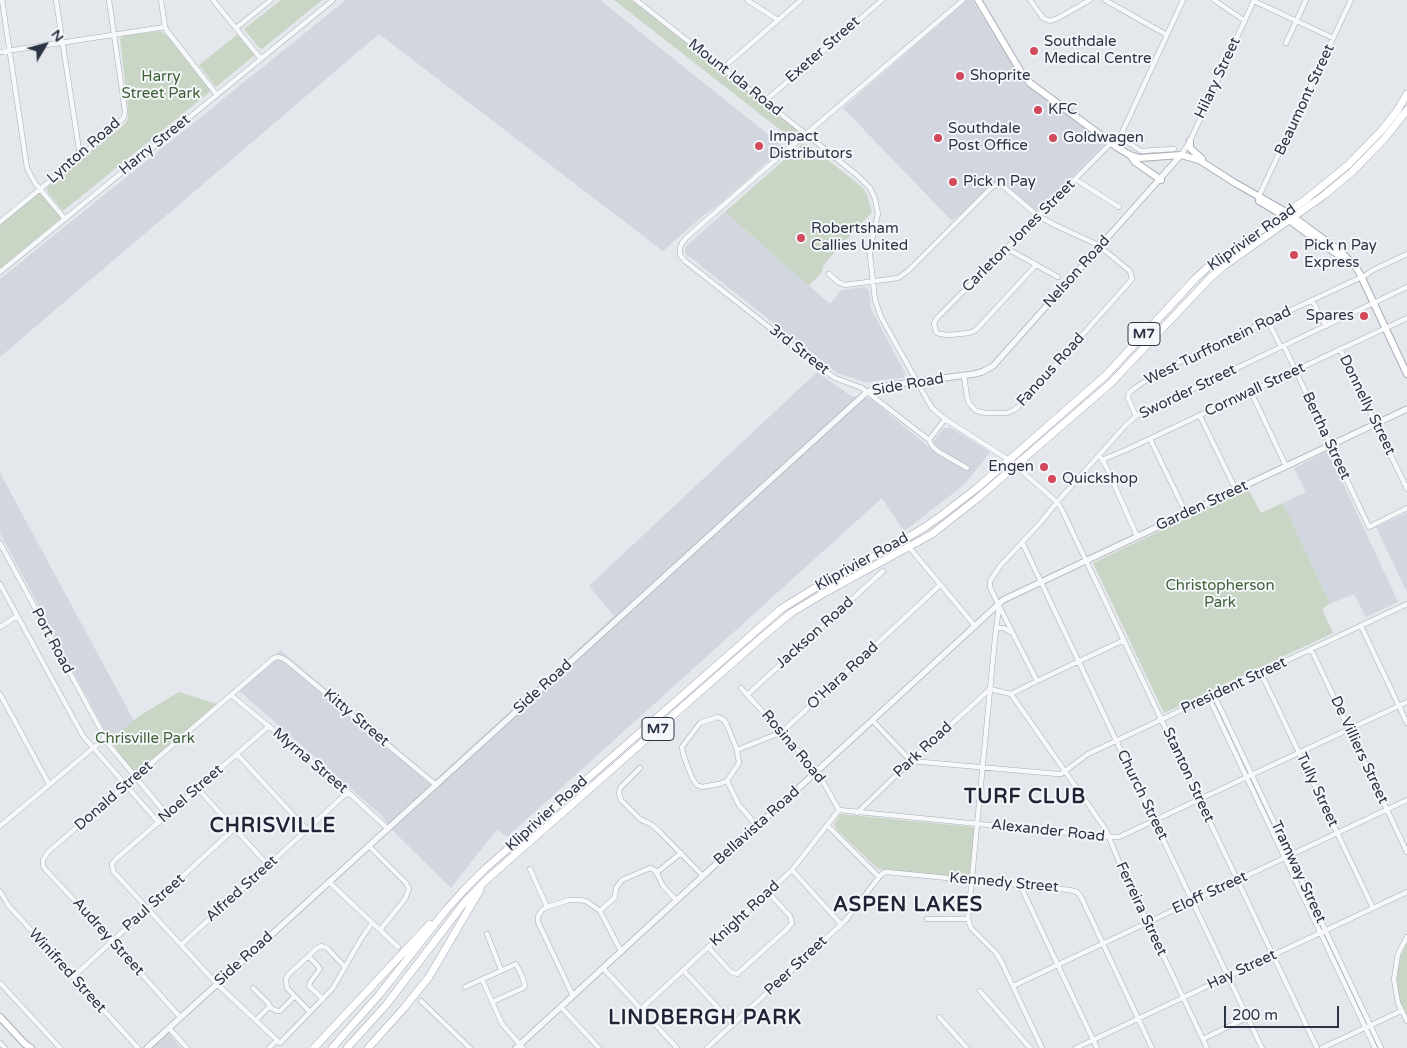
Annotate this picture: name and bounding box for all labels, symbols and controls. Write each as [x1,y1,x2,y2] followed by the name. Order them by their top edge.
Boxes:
[782,13,864,87] street label: Exeter Street
[20,20,70,70] north arrow
[47,26,68,45] text: N
[1044,33,1151,68] place label: Southdale Medical Centre
[1191,34,1245,122] street label: Hilary Street
[684,36,786,120] street label: Mount Ida Road
[1271,42,1339,158] street label: Beaumont Street
[1028,45,1040,57] marker: Southdale Medical Centre
[970,67,1030,85] place label: Shoprite
[122,68,200,103] park label: Harry Street Park
[954,70,966,82] marker: Shoprite
[1048,101,1077,119] place label: KFC
[1032,104,1044,116] marker: KFC
[116,111,194,179] street label: Harry Street
[44,114,124,188] street label: Lynton Road
[948,120,1028,155] place label: Southdale Post Office
[769,128,852,163] place label: Impact Distributors
[1063,129,1144,147] place label: Goldwagen
[932,132,944,144] marker: Southdale Post Office
[1047,132,1059,144] marker: Goldwagen
[753,140,765,152] marker: Impact Distributors
[963,173,1036,191] place label: Pick n Pay
[947,176,959,188] marker: Pick n Pay
[959,176,1079,296] street label: Carleton Jones Street
[1204,201,1300,275] street label: Kliprivier Road
[811,220,908,255] place label: Robertsham Callies United
[795,232,807,244] marker: Robertsham Callies United
[1040,232,1114,312] street label: Nelson Road
[1304,237,1377,272] place label: Pick n Pay Express
[1288,249,1300,261] marker: Pick n Pay Express
[1142,303,1294,389] street label: West Turffontein Road
[1306,307,1354,325] place label: Spares
[1358,310,1370,322] marker: Spares
[765,321,833,379] street label: 3rd Street
[1128,322,1160,346] road number: M7
[1013,330,1089,410] street label: Fanous Road
[1335,352,1399,458] street label: Donnelly Street
[1202,359,1308,421] street label: Cornwall Street
[1137,361,1239,423] street label: Sworder Street
[871,370,945,400] street label: Side Road
[1298,389,1354,483] street label: Bertha Street
[988,458,1034,476] place label: Engen
[1038,461,1050,473] marker: Engen
[1062,470,1138,488] place label: Quickshop
[1046,473,1058,485] marker: Quickshop
[1153,477,1251,535] street label: Garden Street
[812,529,912,595] street label: Kliprivier Road
[1165,577,1275,612] park label: Christopherson Park
[772,593,858,673] street label: Jackson Road
[27,605,77,677] street label: Port Road
[804,638,882,714] street label: O'Hara Road
[1178,654,1290,718] street label: President Street
[510,656,576,718] street label: Side Road
[320,685,392,751] street label: Kitty Street
[1326,693,1392,807] street label: De Villiers Street
[757,707,829,787] street label: Rosina Road
[642,718,674,741] road number: M7
[890,718,956,782] street label: Park Road
[269,724,351,798] street label: Myrna Street
[1158,725,1218,825] street label: Stanton Street
[95,730,195,748] park label: Chrisville Park
[1112,747,1172,843] street label: Church Street
[1292,750,1342,830] street label: Tully Street
[71,757,157,835] street label: Donald Street
[155,761,227,827] street label: Noel Street
[502,773,592,855] street label: Kliprivier Road
[710,783,804,869] street label: Bellavista Road
[963,786,1087,810] district label: TURF CLUB
[208,815,338,839] district label: CHRISVILLE
[990,816,1106,846] street label: Alexander Road
[1266,818,1330,926] street label: Tramway Street
[202,852,282,926] street label: Alfred Street
[1111,859,1171,959] street label: Ferreira Street
[1170,868,1250,918] street label: Eloff Street
[949,869,1059,897] street label: Kennedy Street
[119,870,189,936] street label: Paul Street
[706,877,784,951] street label: Knight Road
[68,894,148,980] street label: Audrey Street
[832,894,984,918] district label: ASPEN LAKES
[24,925,110,1017] street label: Winifred Street
[211,928,277,990] street label: Side Road
[761,932,831,1000] street label: Peer Street
[1204,946,1280,994] street label: Hay Street
[1227,996,1342,1028] scale bar
[1232,1006,1278,1024] text: 200 m
[606,1007,804,1031] district label: LINDBERGH PARK

